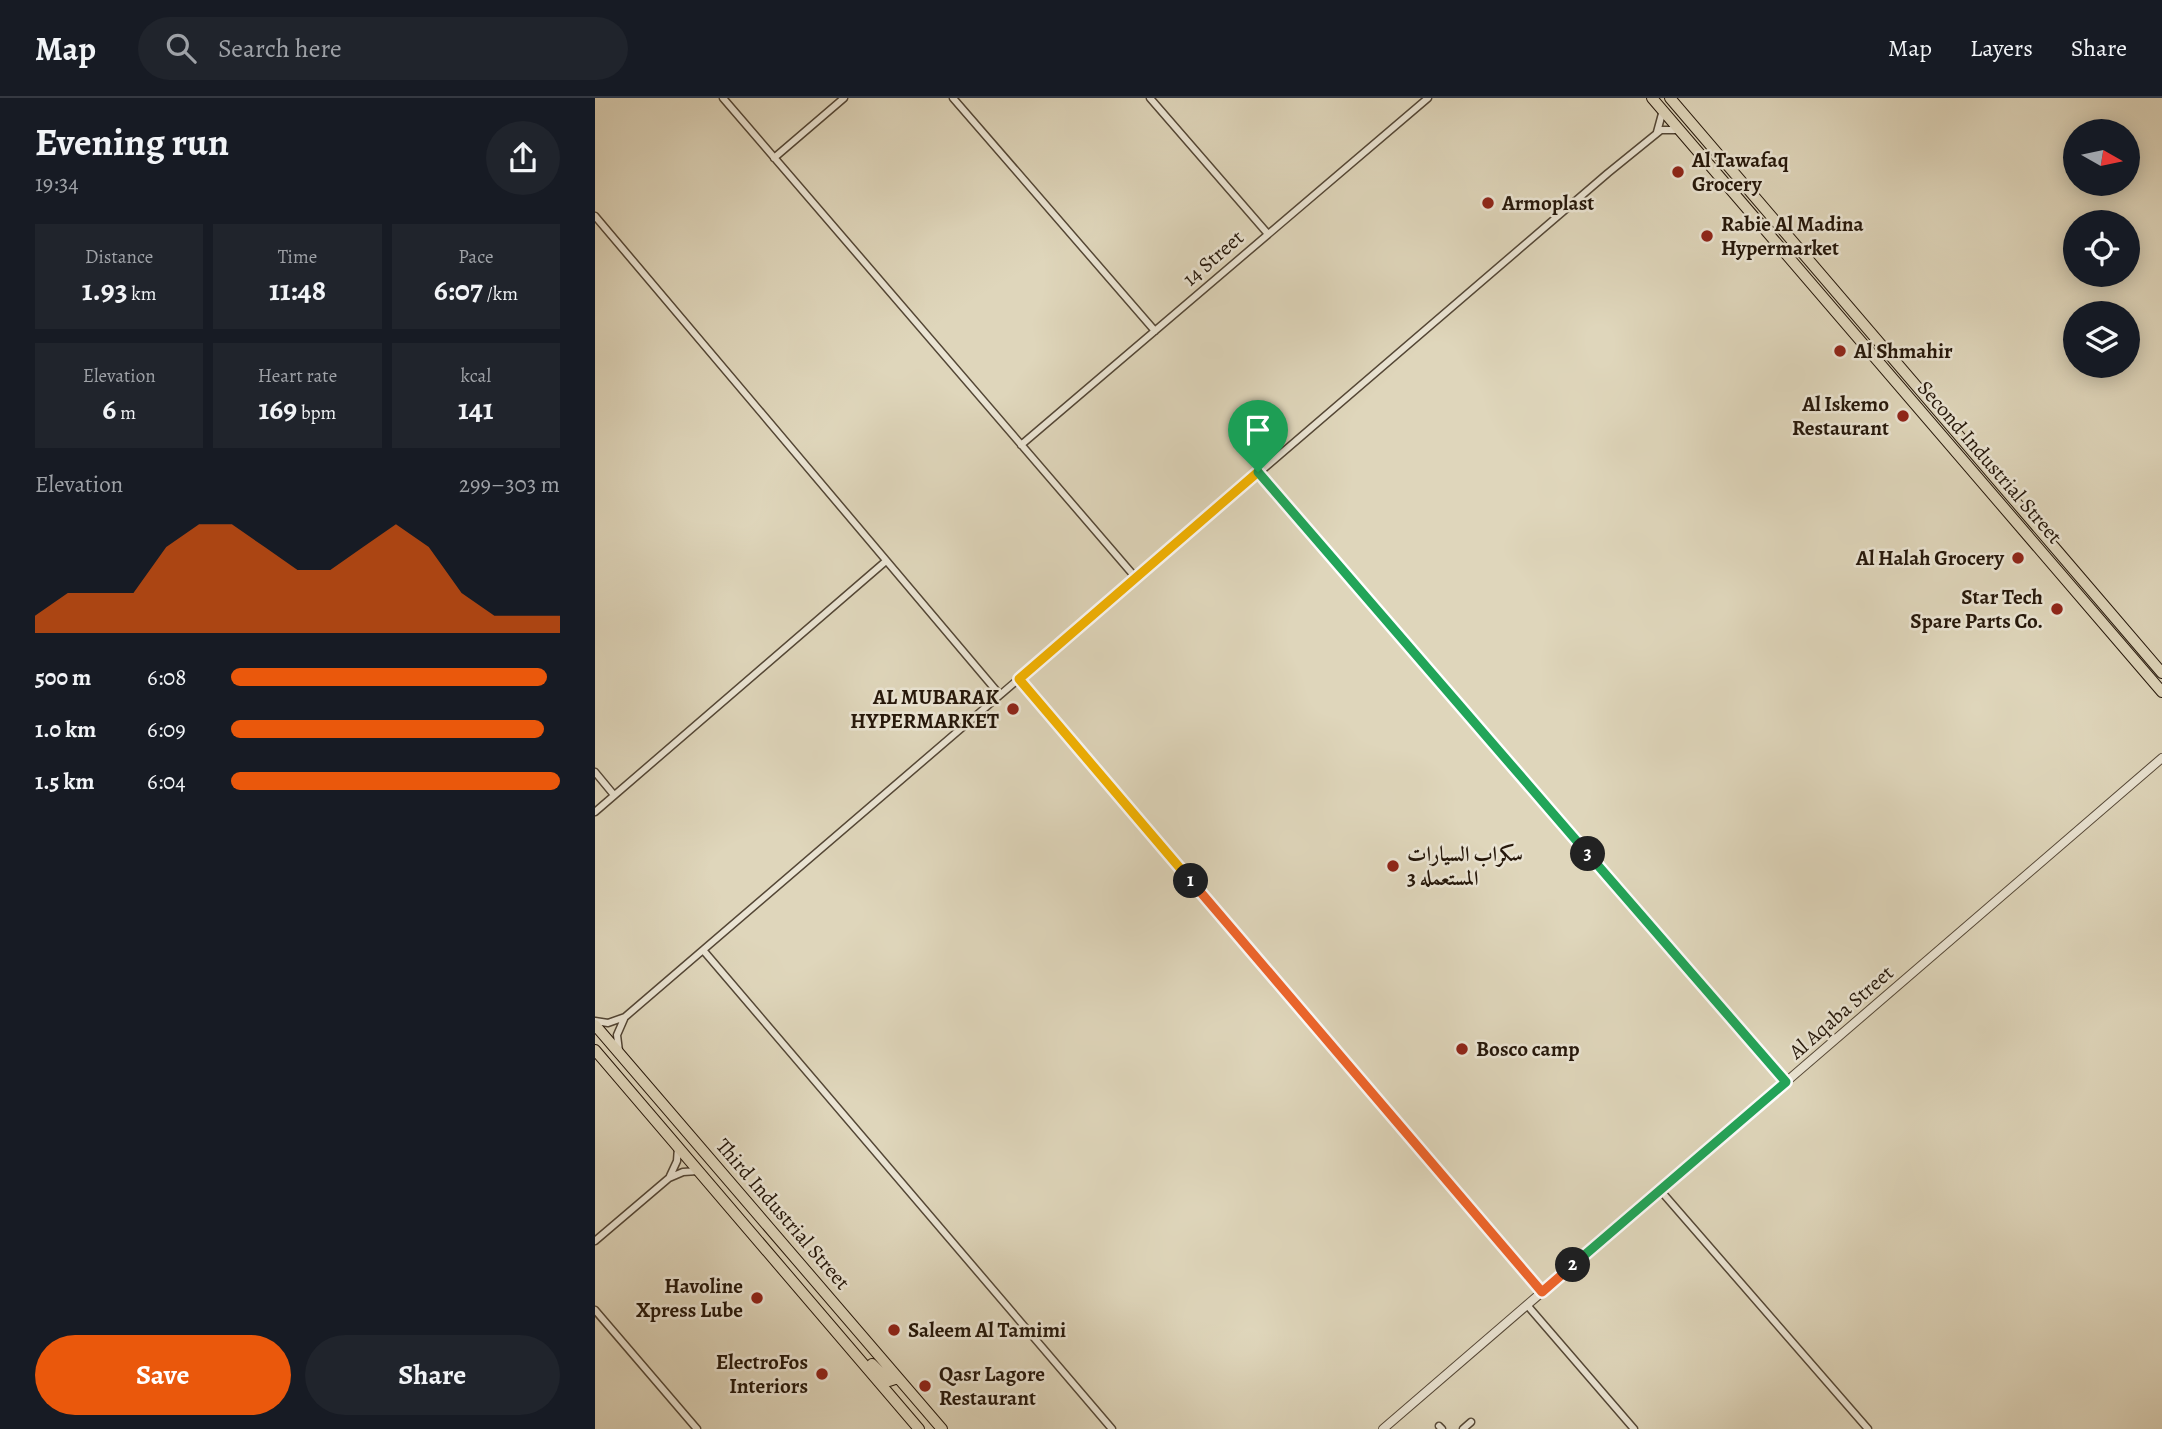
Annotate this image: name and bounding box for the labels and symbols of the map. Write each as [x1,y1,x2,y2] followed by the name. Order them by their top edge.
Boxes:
[2063,119,2140,196] north arrow
[1691,146,1789,198] place label: Al Tawafaq Grocery
[1670,164,1686,180] marker: Al Tawafaq Grocery
[1501,189,1594,217] place label: Armoplast
[1480,195,1496,211] marker: Armoplast
[1721,210,1865,262] place label: Rabie Al Madina Hypermarket
[1176,224,1250,292] street label: 14 Street
[1699,228,1715,244] marker: Rabie Al Madina Hypermarket
[1853,337,1953,365] place label: Al Shmahir
[1832,343,1848,359] marker: Al Shmahir
[1911,374,2069,550] street label: Second Industrial Street
[1792,390,1889,442] place label: Al Iskemo Restaurant
[1228,400,1288,472] pin
[1895,408,1911,424] marker: Al Iskemo Restaurant
[1855,544,2005,572] place label: Al Halah Grocery
[2010,550,2026,566] marker: Al Halah Grocery
[1910,583,2043,635] place label: Star Tech Spare Parts Co.
[2049,601,2065,617] marker: Star Tech Spare Parts Co.
[850,683,999,735] place label: AL MUBARAK HYPERMARKET
[1005,701,1021,717] marker: AL MUBARAK HYPERMARKET
[1571,836,1605,872] pin: 3
[1407,840,1523,892] place label: سكراب السيارات المستعمله 3
[1385,858,1401,874] marker: سكراب السيارات المستعمله 3
[1173,864,1209,898] pin: 1
[1782,959,1899,1066] street label: Al Aqaba Street
[1476,1035,1580,1063] place label: Bosco camp
[1454,1041,1470,1057] marker: Bosco camp
[710,1133,856,1296] street label: Third Industrial Street
[1555,1248,1591,1282] pin: 2
[636,1272,743,1324] place label: Havoline Xpress Lube
[749,1290,765,1306] marker: Havoline Xpress Lube
[908,1316,1066,1344] place label: Saleem Al Tamimi
[886,1322,902,1338] marker: Saleem Al Tamimi
[716,1348,808,1400] place label: ElectroFos Interiors
[939,1360,1045,1412] place label: Qasr Lagore Restaurant
[814,1366,830,1382] marker: ElectroFos Interiors
[917,1378,933,1394] marker: Qasr Lagore Restaurant

